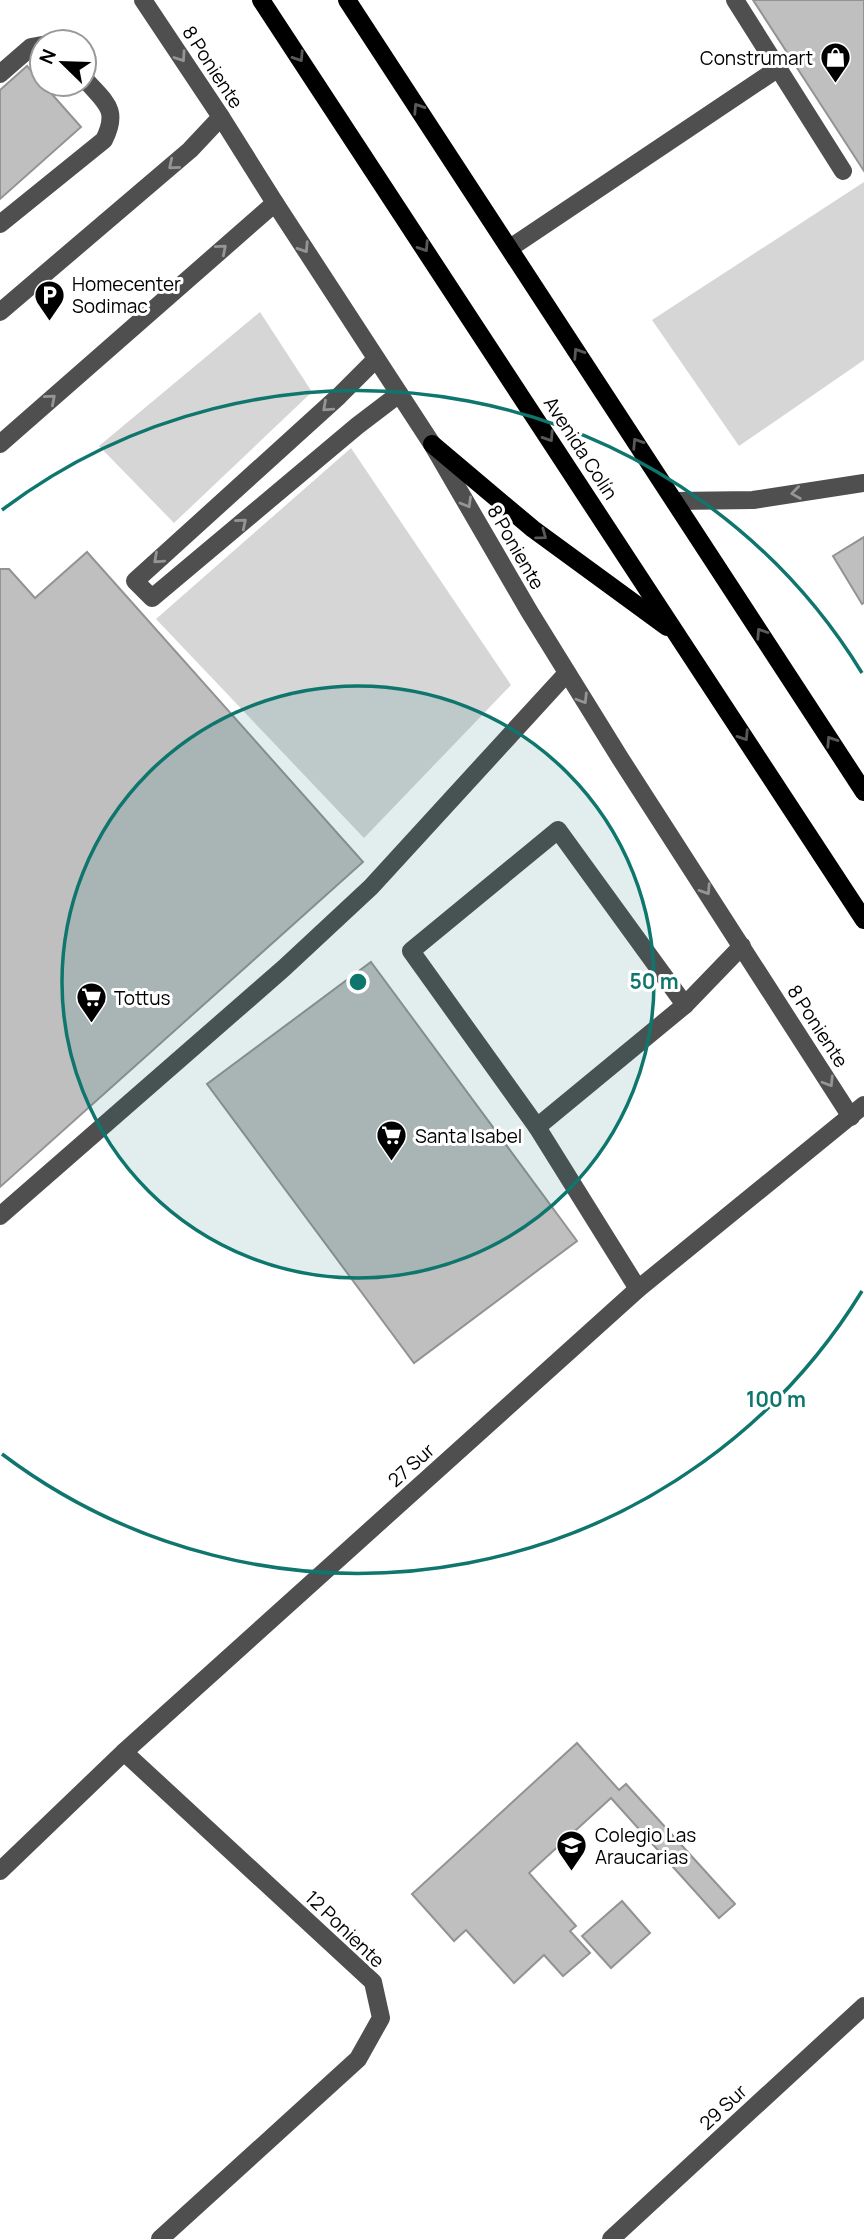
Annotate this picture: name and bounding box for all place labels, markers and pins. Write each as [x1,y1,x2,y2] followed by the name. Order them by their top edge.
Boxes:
[819,41,853,85] shop icon: Construmart
[700,45,813,71] place label: Construmart
[72,271,181,319] place label: Homecenter Sodimac
[32,278,66,322] parking icon: Homecenter Sodimac
[346,970,370,994] centre of rings
[74,981,108,1025] supermarket icon: Tottus
[114,985,170,1011] place label: Tottus
[375,1119,409,1163] supermarket icon: Santa Isabel
[415,1123,522,1149] place label: Santa Isabel
[595,1822,696,1870] place label: Colegio Las Araucarias
[555,1829,589,1873] school or university icon: Colegio Las Araucarias

